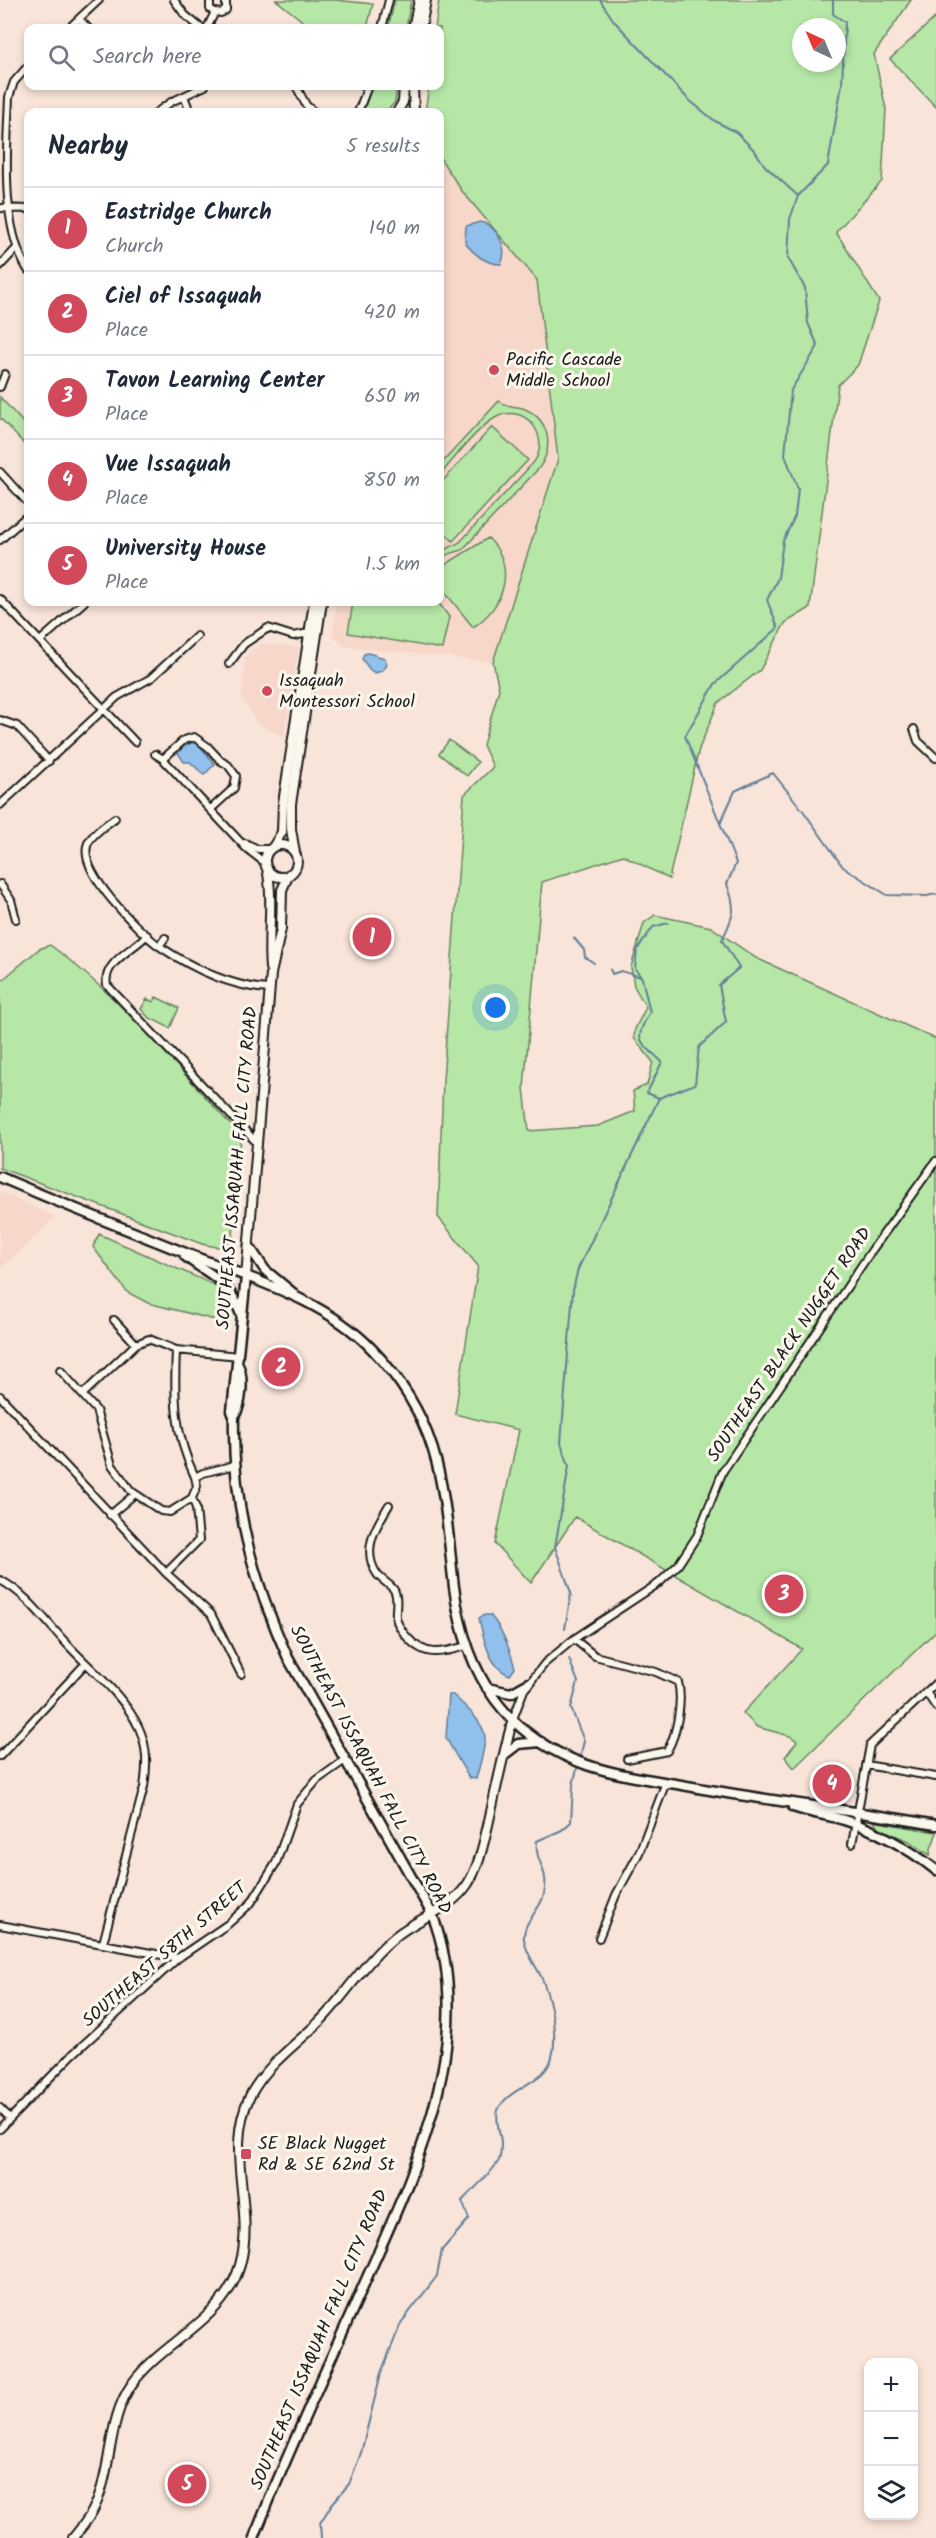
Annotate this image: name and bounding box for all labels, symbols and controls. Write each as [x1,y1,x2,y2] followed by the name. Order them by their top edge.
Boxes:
[792,18,846,72] north arrow
[24,24,444,90] search box
[93,40,201,75] text: Search here
[45,41,78,74] icon: search
[48,126,128,168] text: Nearby
[346,131,420,163] text: 5 results
[105,196,272,231] text: Eastridge Church
[64,213,71,245] text: 1
[369,213,420,245] text: 140 m
[105,231,164,263] text: Church
[105,280,262,315] text: Ciel of Issaquah
[62,297,73,329] text: 2
[363,297,420,329] text: 420 m
[105,315,148,347] text: Place
[506,346,622,396] place label: Pacific Cascade Middle School
[487,363,501,377] marker: Pacific Cascade Middle School
[105,364,324,399] text: Tavon Learning Center
[62,381,73,413] text: 3
[364,381,420,413] text: 650 m
[105,399,148,431] text: Place
[105,448,231,483] text: Vue Issaquah
[62,465,73,497] text: 4
[363,465,420,497] text: 850 m
[105,483,148,515] text: Place
[105,532,266,567] text: University House
[62,549,73,581] text: 5
[365,549,420,581] text: 1.5 km
[105,567,148,599] text: Place
[279,667,415,717] place label: Issaquah Montessori School
[260,684,274,698] marker: Issaquah Montessori School
[352,914,392,960] pin: 1
[481,993,510,1022] your location
[209,1005,267,1331] street label: SOUTHEAST ISSAQUAH FALL CITY ROAD
[700,1221,880,1468] street label: SOUTHEAST BLACK NUGGET ROAD
[262,1344,300,1390] pin: 2
[764,1572,804,1616] pin: 3
[281,1620,459,1920] street label: SOUTHEAST ISSAQUAH FALL CITY ROAD
[812,1762,852,1806] pin: 4
[76,1874,255,2035] street label: SOUTHEAST 58TH STREET
[258,2130,396,2180] place label: SE Black Nugget Rd & SE 62nd St
[239,2147,253,2161] marker: SE Black Nugget Rd & SE 62nd St
[243,2185,397,2495] street label: SOUTHEAST ISSAQUAH FALL CITY ROAD
[864,2358,918,2520] map controls
[864,2358,918,2412] button: +
[864,2412,918,2466] button: −
[168,2462,207,2506] pin: 5
[864,2466,918,2520] button: layers

